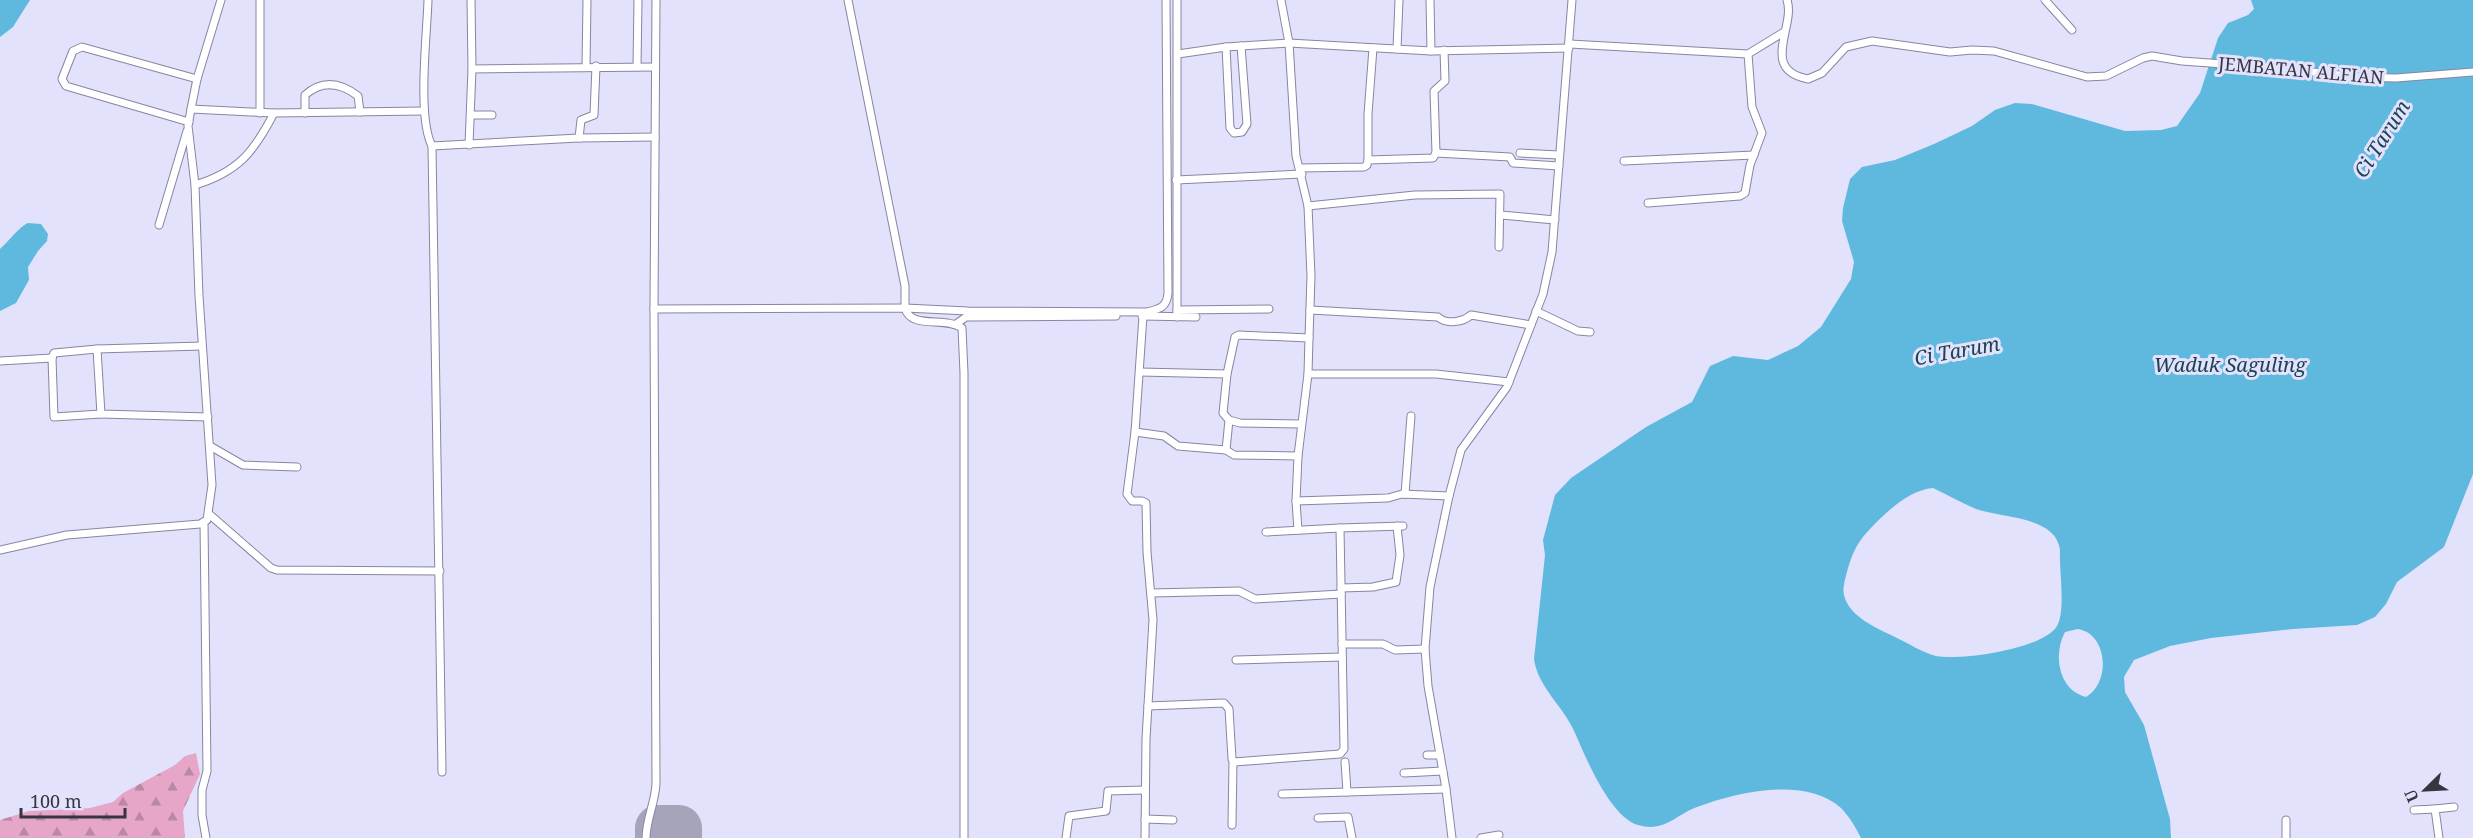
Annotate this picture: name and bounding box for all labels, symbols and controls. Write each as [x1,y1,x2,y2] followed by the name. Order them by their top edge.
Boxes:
[2216,51,2385,89] street label: JEMBATAN ALFIAN
[2347,95,2416,182] water label: Ci Tarum
[1912,330,2002,371] water label: Ci Tarum
[2154,351,2307,378] water label: Waduk Saguling
[2395,760,2455,820] north arrow
[21,781,124,819] scale bar
[2399,786,2424,806] text: U
[30,789,82,813] text: 100 m

